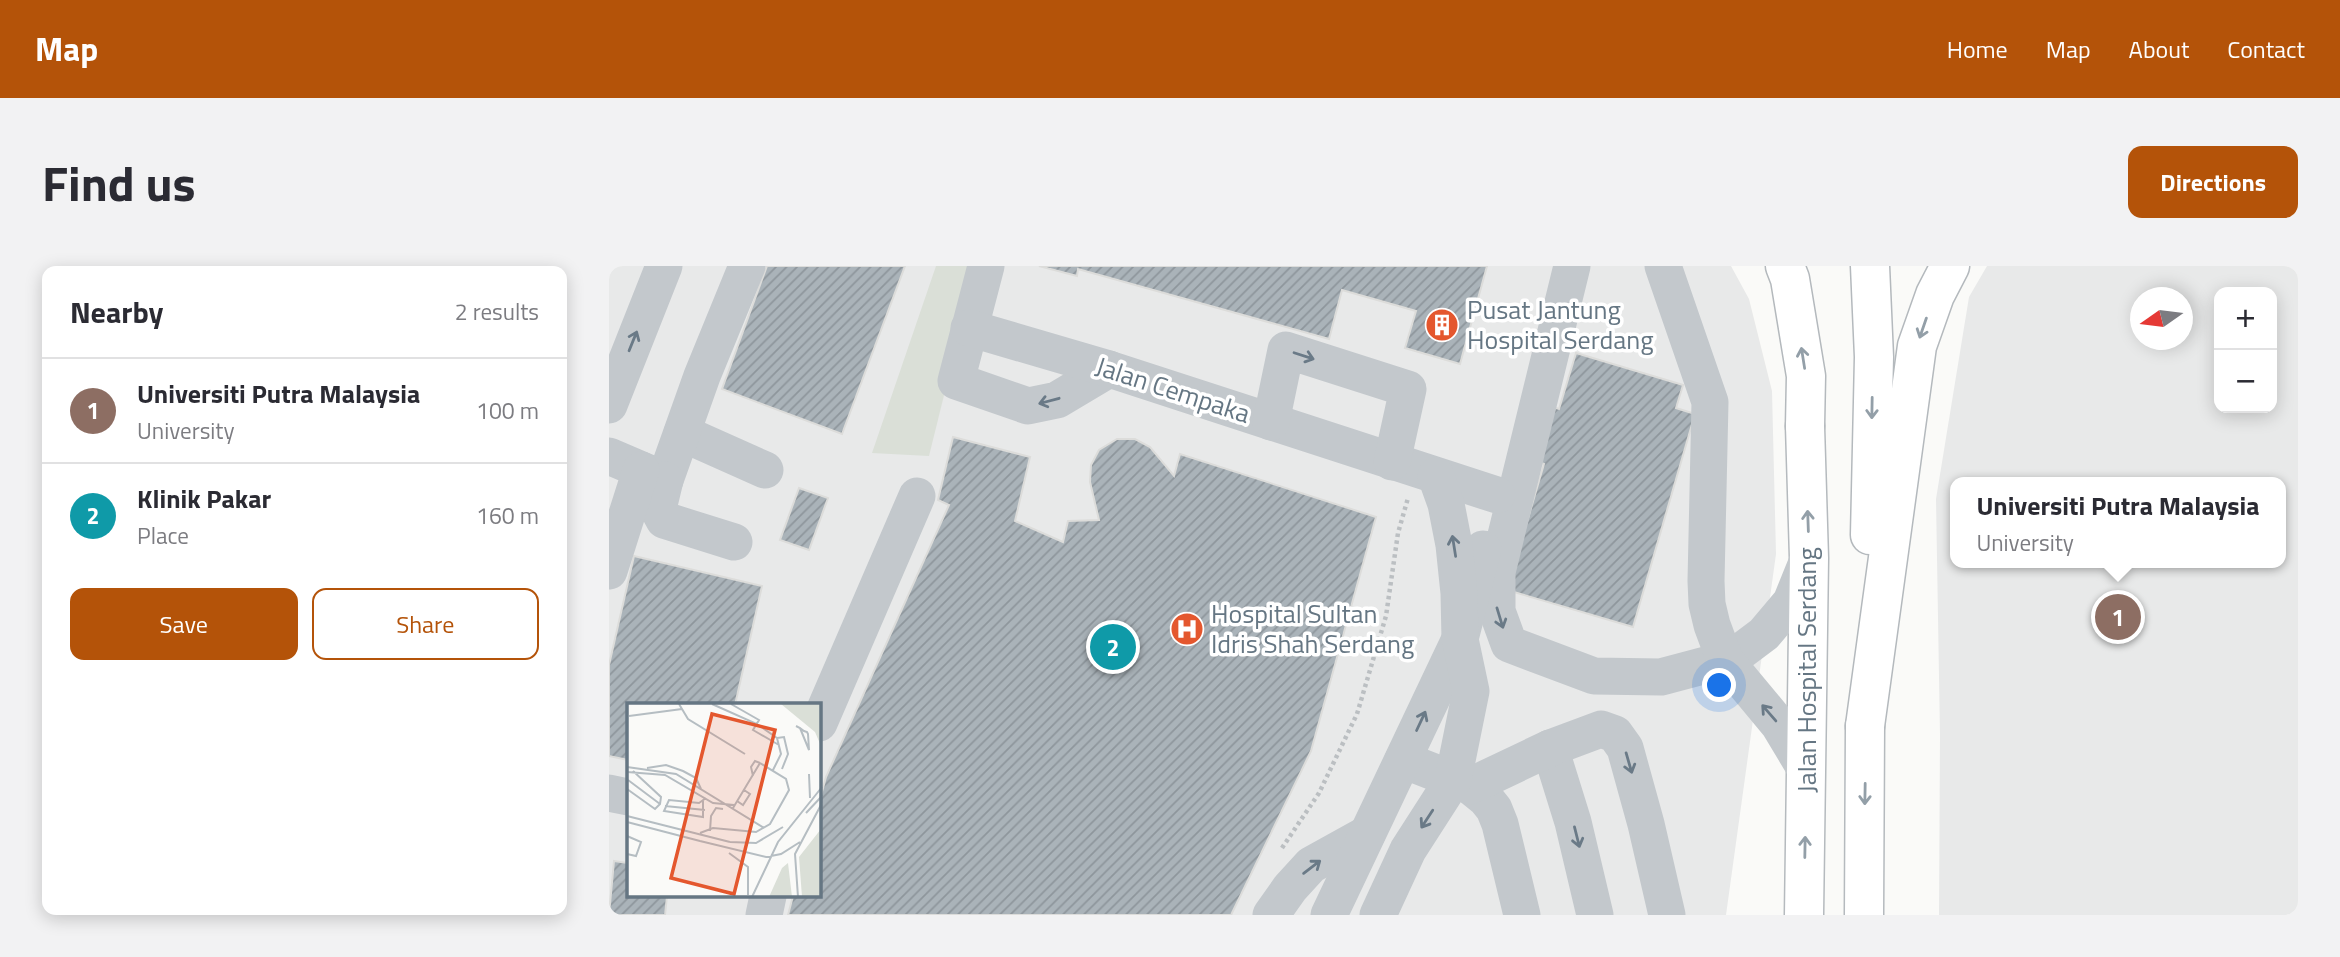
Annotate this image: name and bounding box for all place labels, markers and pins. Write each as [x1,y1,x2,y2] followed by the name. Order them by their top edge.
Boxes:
[1467,290,1654,359] place label: Pusat Jantung Hospital Serdang
[1423,306,1461,344] building icon: Pusat Jantung Hospital Serdang
[2095,591,2141,643] pin: 1
[1211,594,1414,663] place label: Hospital Sultan Idris Shah Serdang
[1168,610,1206,648] hospital icon: Hospital Sultan Idris Shah Serdang
[1090,621,1136,673] pin: 2

